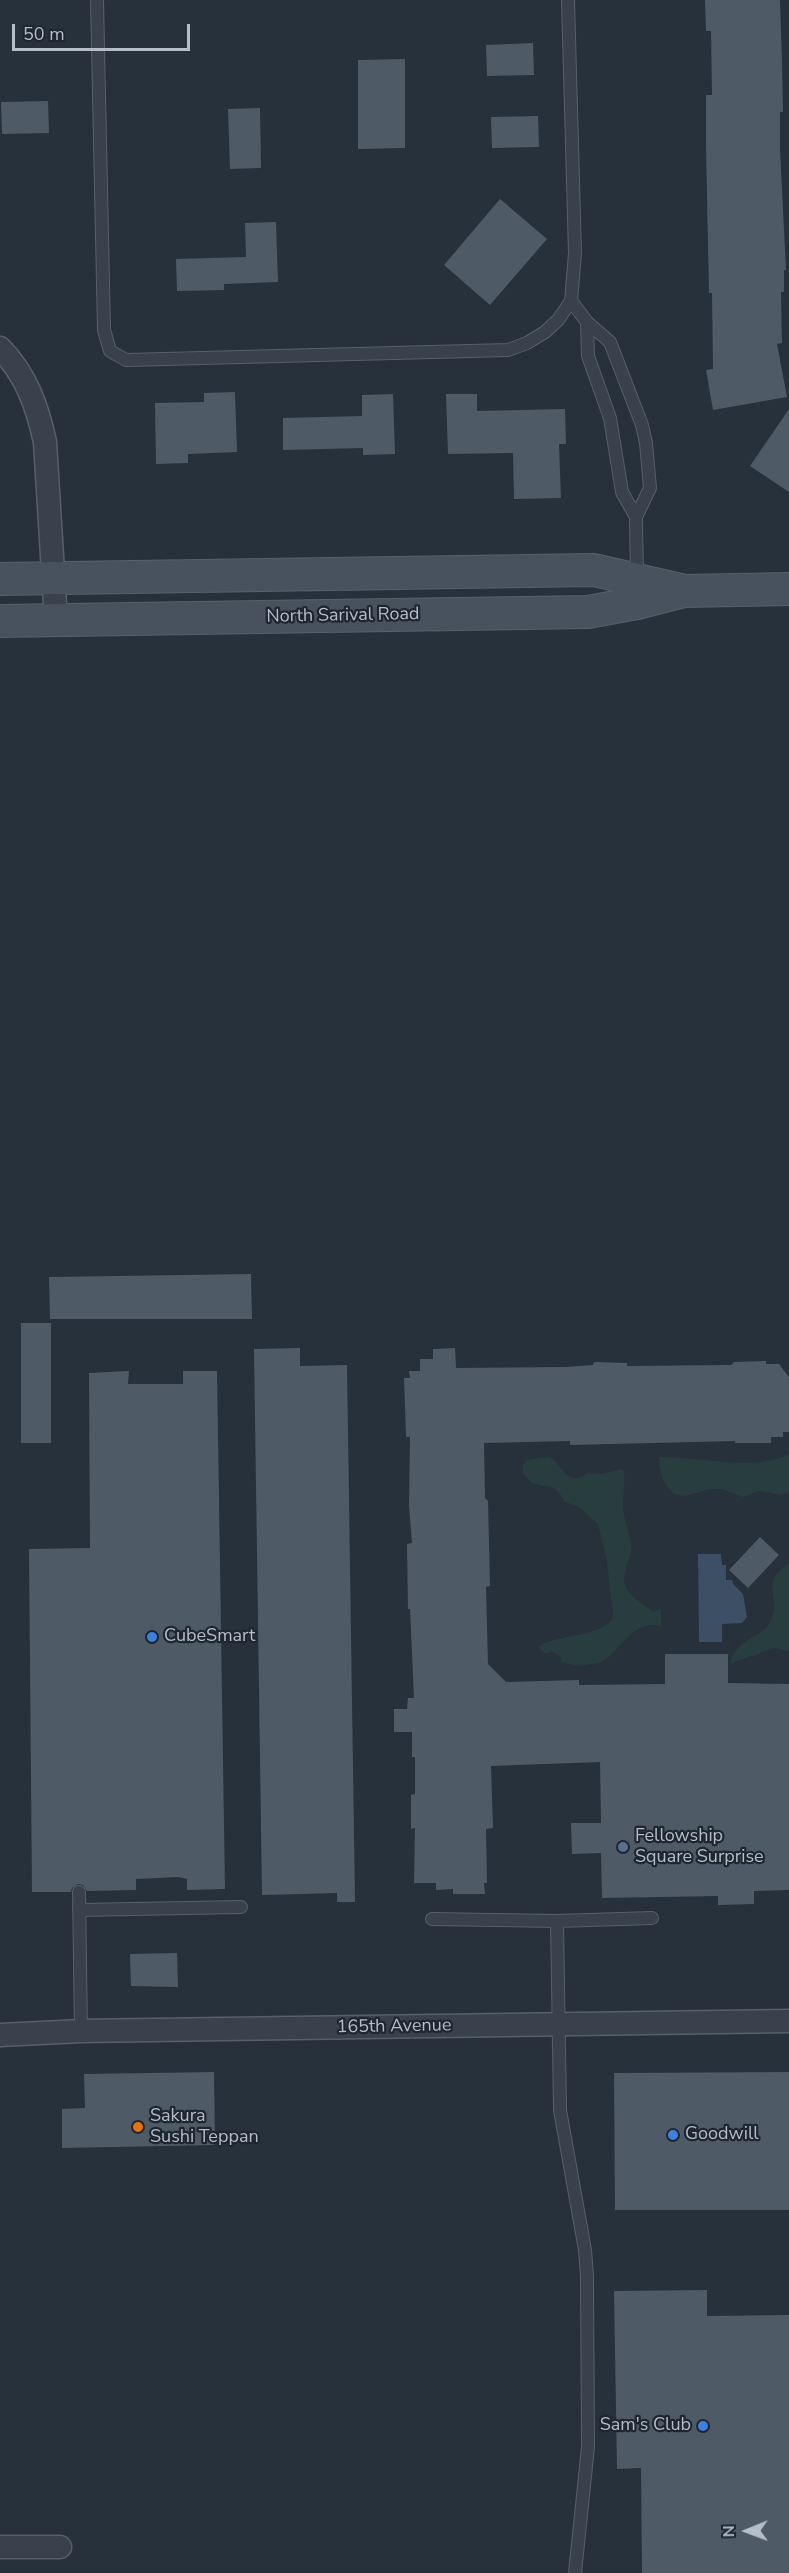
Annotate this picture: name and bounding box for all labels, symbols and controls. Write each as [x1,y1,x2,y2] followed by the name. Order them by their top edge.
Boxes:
[15,12,194,50] scale bar
[23,22,65,46] text: 50 m
[266,604,420,628] street label: North Sarival Road
[164,1626,255,1648] place label: CubeSmart
[145,1630,159,1644] marker: CubeSmart
[635,1826,764,1868] place label: Fellowship Square Surprise
[616,1840,630,1854] marker: Fellowship Square Surprise
[336,2015,452,2039] street label: 165th Avenue
[150,2106,259,2148] place label: Sakura Sushi Teppan
[131,2120,145,2134] marker: Sakura Sushi Teppan
[685,2124,759,2146] place label: Goodwill
[666,2128,680,2142] marker: Goodwill
[600,2415,691,2437] place label: Sam's Club
[696,2419,710,2433] marker: Sam's Club
[717,2501,777,2561] north arrow
[718,2525,740,2537] text: N

